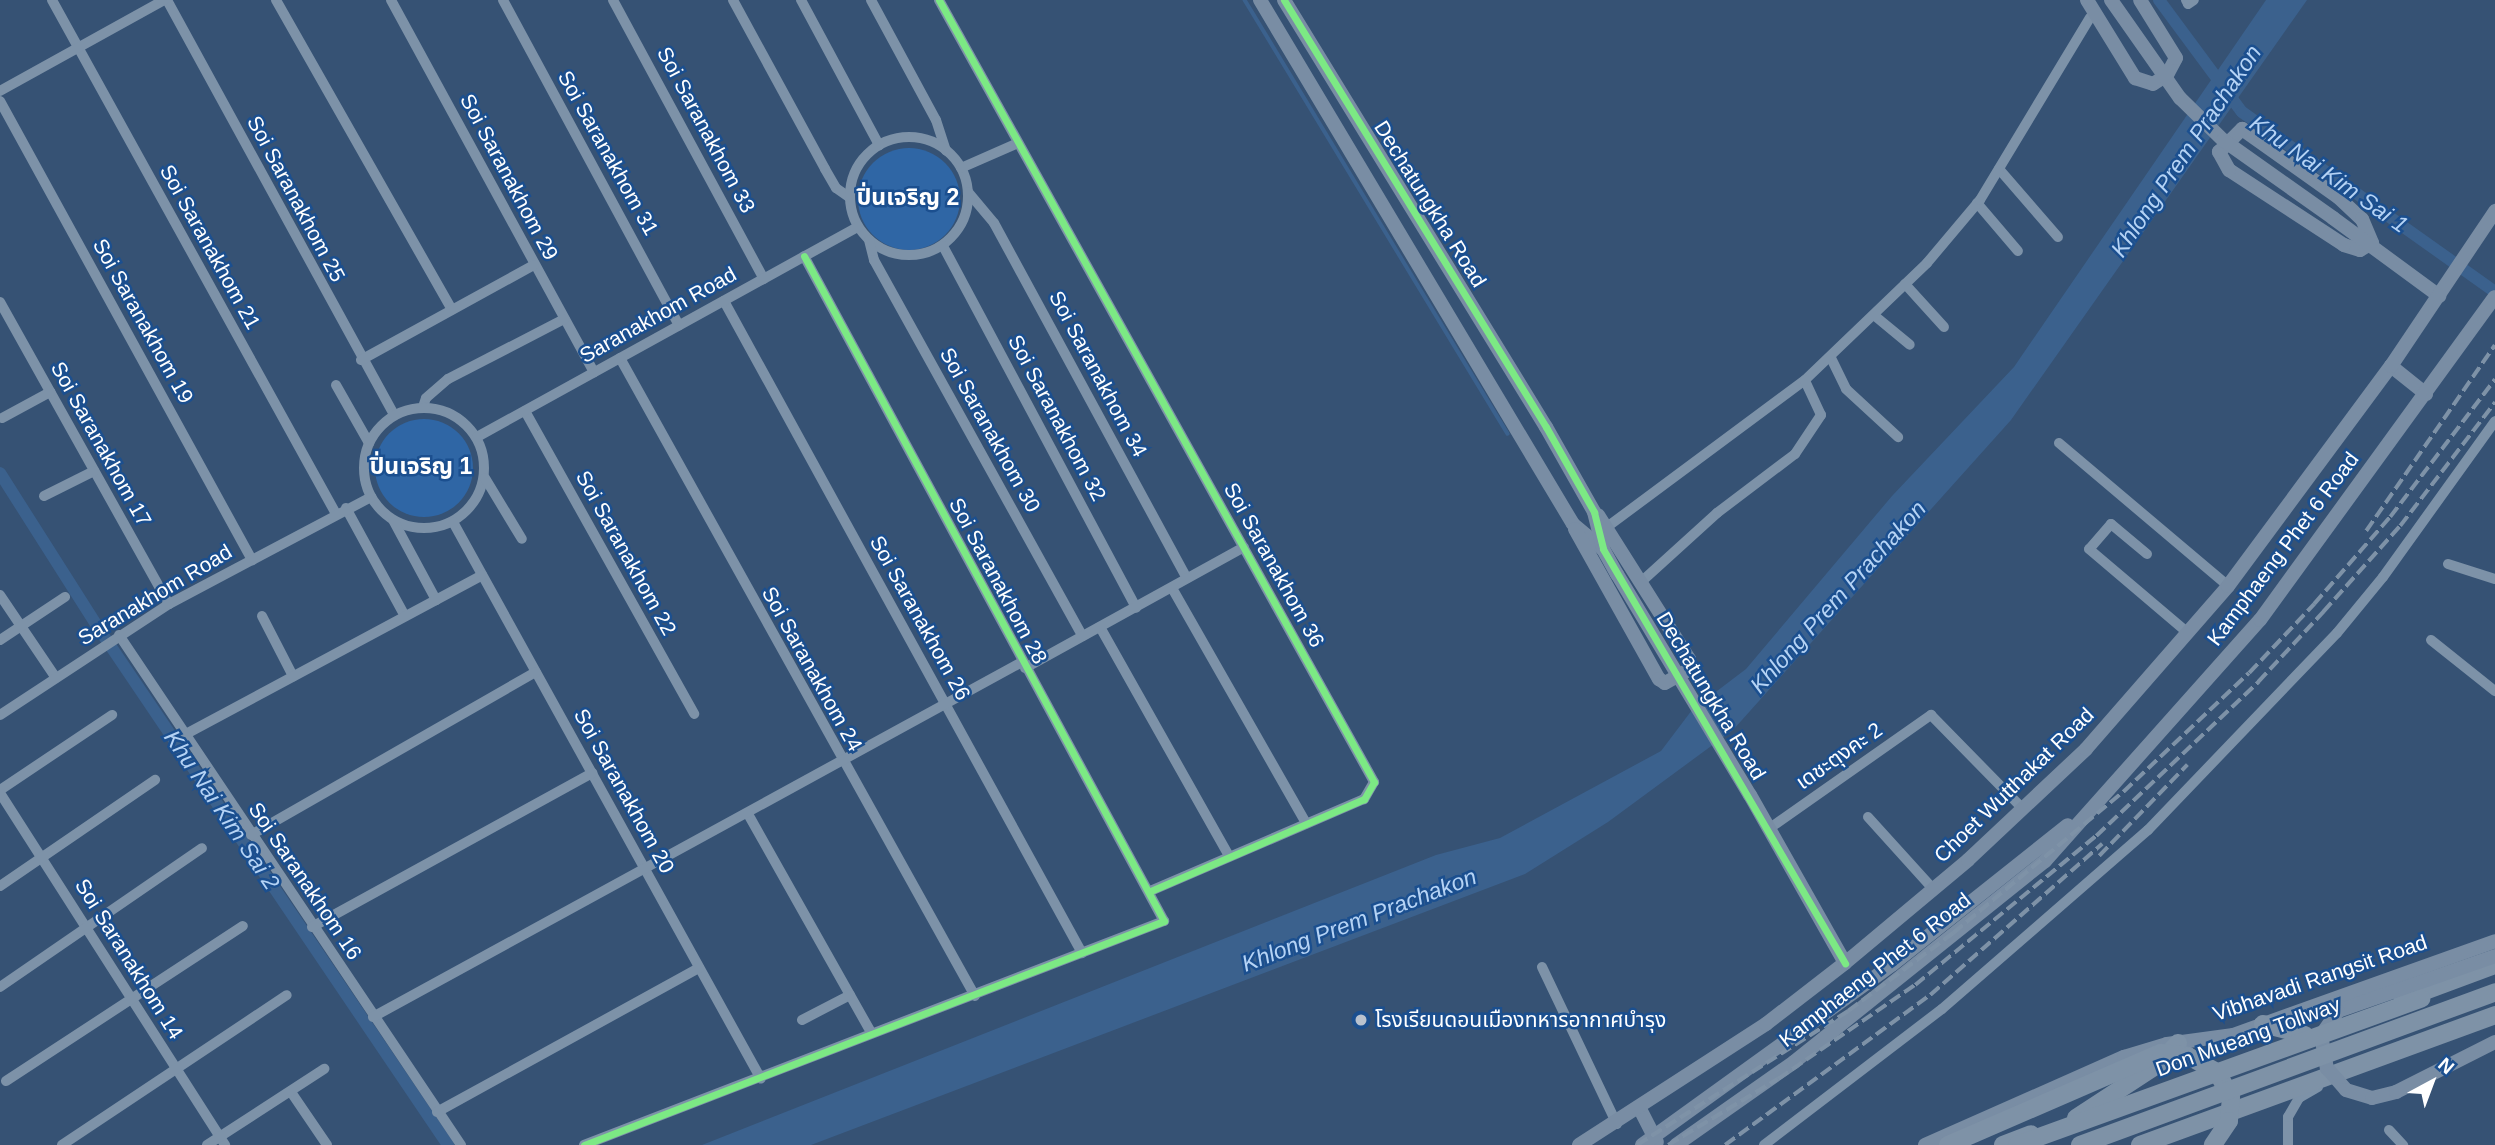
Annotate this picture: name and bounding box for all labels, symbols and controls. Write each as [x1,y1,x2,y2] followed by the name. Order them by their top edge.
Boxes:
[2105,40,2267,262] water label: Khlong Prem Prachakon
[652,43,760,217] street label: Soi Saranakhom 33
[552,66,664,240] street label: Soi Saranakhom 31
[455,90,563,264] street label: Soi Saranakhom 29
[2245,109,2413,239] water label: Khu Nai Kim Sai 1
[242,112,350,286] street label: Soi Saranakhom 25
[1369,116,1491,292] street label: Dechatungkha Road
[154,160,266,334] street label: Soi Saranakhom 21
[857,183,959,211] district label: ปิ่นเจริญ 2
[87,234,199,408] street label: Soi Saranakhom 19
[575,262,741,368] street label: Saranakhom Road
[1044,287,1152,461] street label: Soi Saranakhom 34
[1003,331,1111,505] street label: Soi Saranakhom 32
[934,343,1046,517] street label: Soi Saranakhom 30
[45,357,157,531] street label: Soi Saranakhom 17
[2202,447,2364,651] street label: Kamphaeng Phet 6 Road
[370,452,472,480] district label: ปิ่นเจริญ 1
[570,466,682,640] street label: Soi Saranakhom 22
[1218,478,1330,652] street label: Soi Saranakhom 36
[944,494,1052,668] street label: Soi Saranakhom 28
[1744,495,1932,699] water label: Khlong Prem Prachakon
[864,531,976,705] street label: Soi Saranakhom 26
[73,539,237,651] street label: Saranakhom Road
[756,582,868,756] street label: Soi Saranakhom 24
[1651,607,1771,785] street label: Dechatungkha Road
[1929,702,2099,868] street label: Choet Wutthakat Road
[568,704,680,878] street label: Soi Saranakhom 20
[1791,717,1887,795] street label: เดชะตุงคะ 2
[158,725,286,895] water label: Khu Nai Kim Sai 2
[243,797,367,965] street label: Soi Saranakhom 16
[1238,862,1480,978] water label: Khlong Prem Prachakon
[69,874,189,1044] street label: Soi Saranakhom 14
[1774,887,1976,1053] street label: Kamphaeng Phet 6 Road
[2210,929,2430,1027] street label: Vibhavadi Rangsit Road
[2152,992,2344,1082] street label: Don Mueang Tollway
[1375,1007,1666,1033] place label: โรงเรียนดอนเมืองทหารอากาศบำรุง
[1353,1012,1369,1028] marker: โรงเรียนดอนเมืองทหารอากาศบำรุง
[2397,1047,2467,1117] north arrow
[2434,1053,2458,1078] text: N

